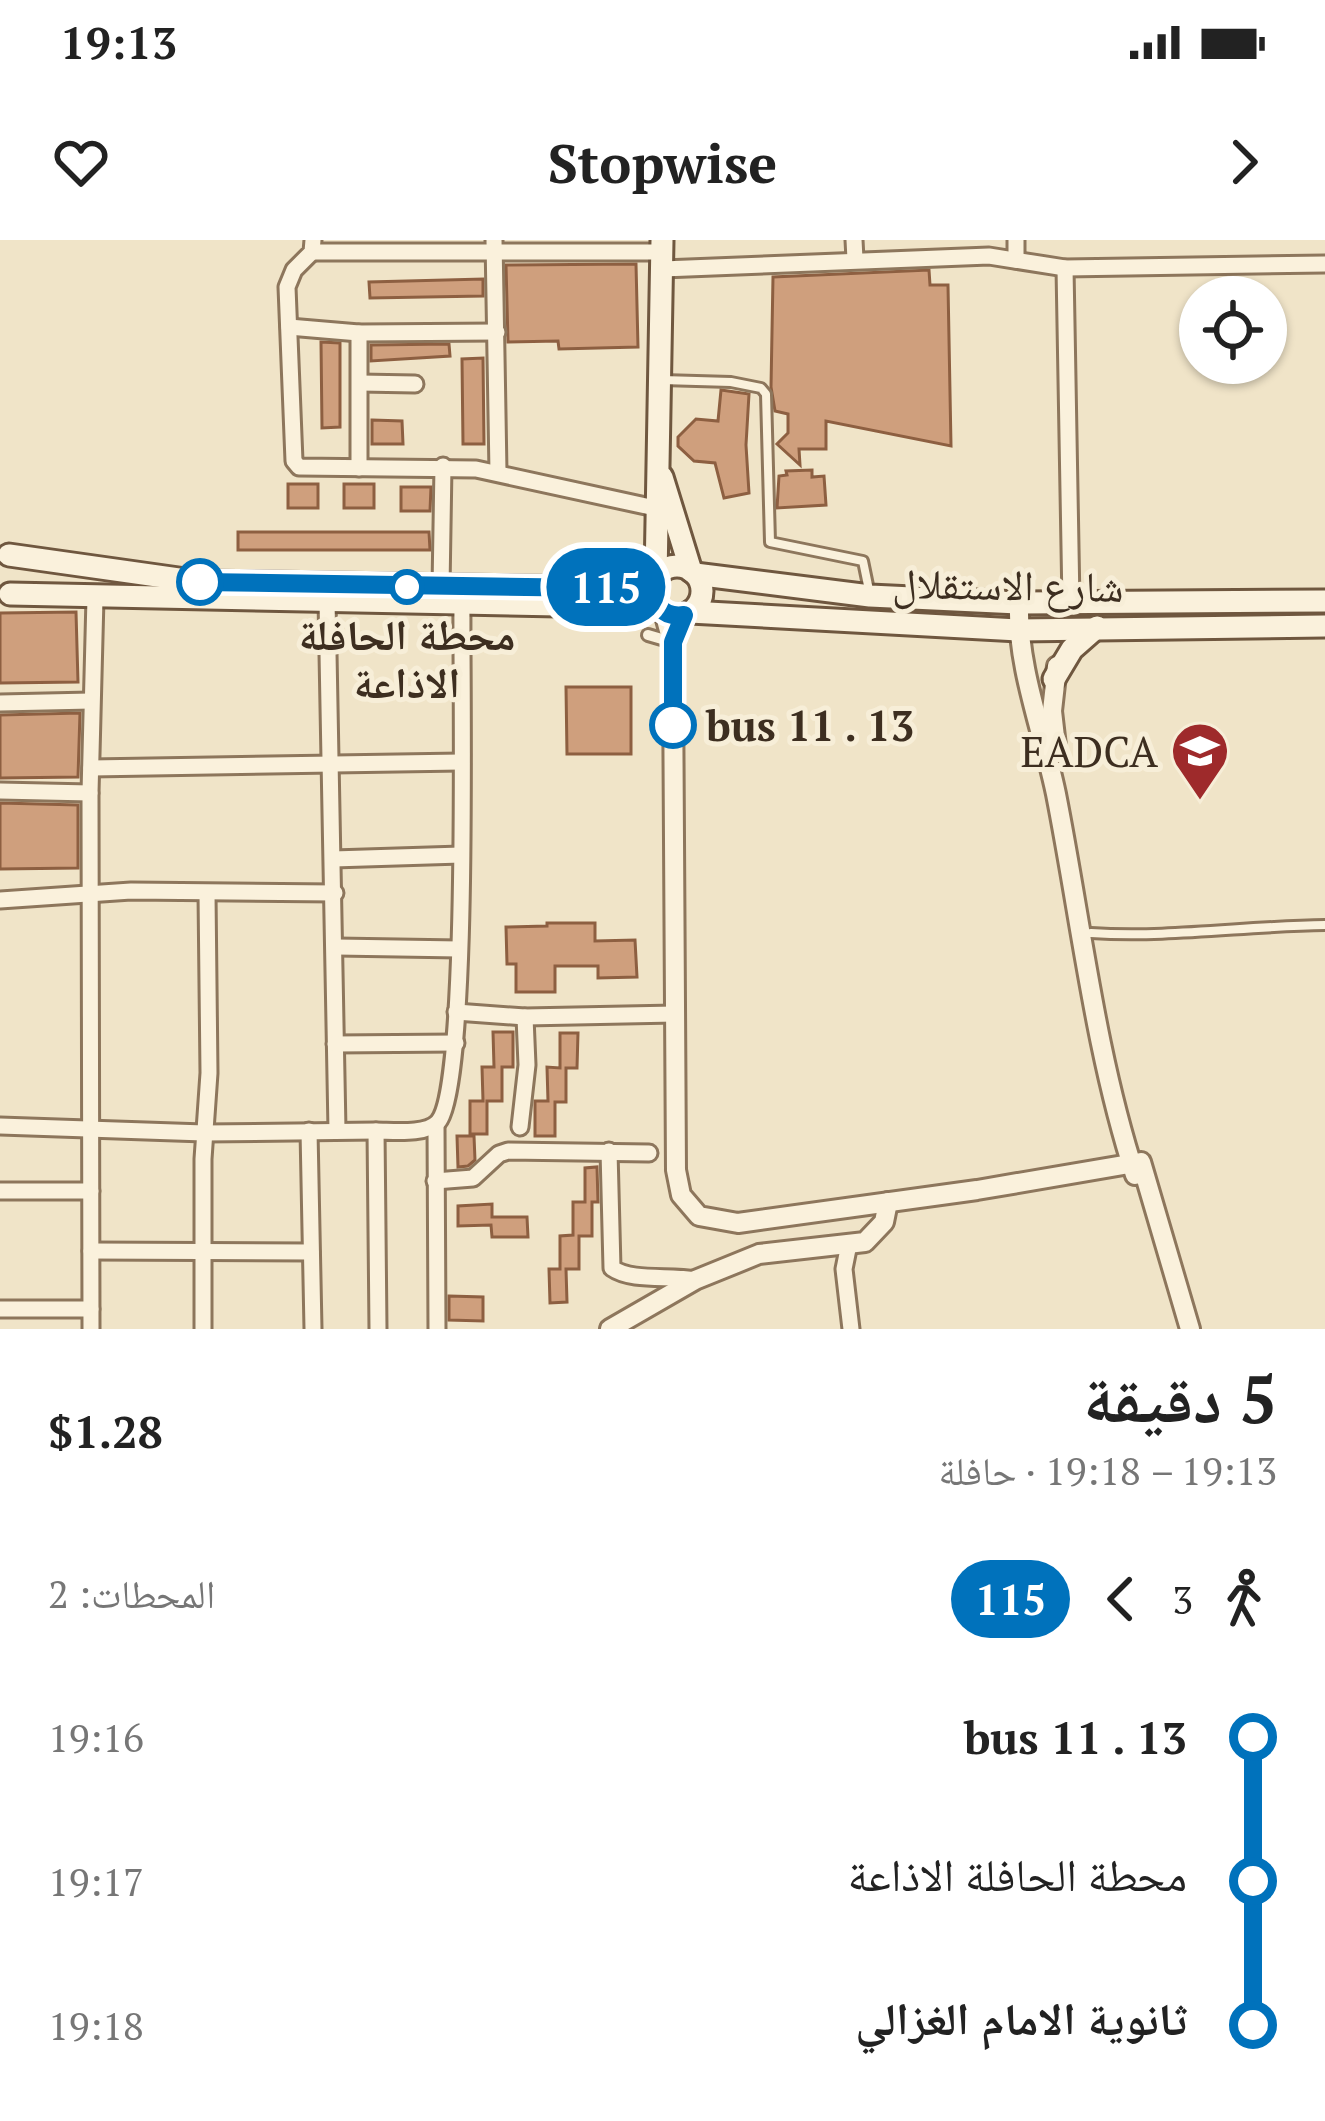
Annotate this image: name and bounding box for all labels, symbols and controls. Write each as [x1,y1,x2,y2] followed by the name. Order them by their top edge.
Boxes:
[60,12,177,72] text: 19:13
[548,127,777,198] text: Stopwise
[48,129,114,195] icon: heart
[1211,129,1277,195] icon: forward
[1179,276,1287,384] map controls
[1179,276,1287,384] button: locate
[537,548,675,626] line badge: 115
[892,554,1124,614] street label: شارع الاستقلال
[570,559,642,615] text: 115
[178,560,222,604] unlabelled marker
[391,571,423,603] marker: محطة الحافلة الاذاعة
[299,606,515,710] place label: محطة الحافلة الاذاعة
[705,697,914,753] place label: bus 11 . 13
[651,703,695,747] marker: bus 11 . 13
[1169,720,1231,802] school or university icon: EADCA
[1020,723,1158,779] place label: EADCA
[1083,1354,1277,1442] text: 5 دقيقة
[48,1401,163,1461] text: $1.28
[938,1444,1277,1496] text: 19:13 – 19:18 · حافلة
[1088,1566,1154,1632] icon: back
[1211,1566,1277,1632] icon: walk
[48,1567,215,1619] text: المحطات: 2
[975,1571,1046,1627] text: 115
[1172,1573,1193,1625] text: 3
[964,1707,1187,1767] text: bus 11 . 13
[48,1711,144,1763] text: 19:16
[848,1844,1187,1904] text: محطة الحافلة الاذاعة
[48,1855,144,1907] text: 19:17
[855,1988,1187,2048] text: ثانوية الامام الغزالي
[48,1999,144,2051] text: 19:18

